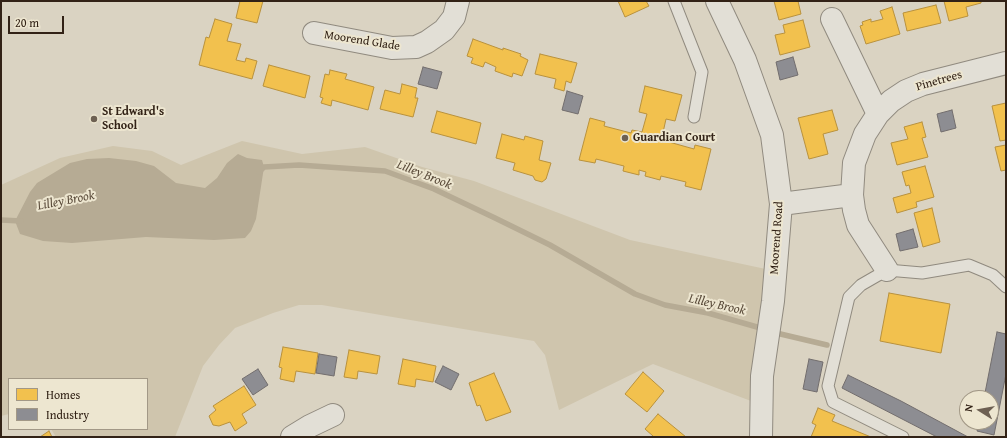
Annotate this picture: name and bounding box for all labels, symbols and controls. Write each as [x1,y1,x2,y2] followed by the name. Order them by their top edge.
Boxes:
[10,8,66,34] scale bar
[15,14,39,31] text: 20 m
[323,28,401,54] street label: Moorend Glade
[914,68,964,94] street label: Pinetrees
[102,105,164,133] place label: St Edward's School
[89,114,99,124] marker: St Edward's School
[633,131,715,145] place label: Guardian Court
[620,133,630,143] marker: Guardian Court
[394,157,454,193] water label: Lilley Brook
[36,188,96,214] water label: Lilley Brook
[767,201,787,275] street label: Moorend Road
[687,291,747,319] water label: Lilley Brook
[8,378,148,430] legend
[46,386,80,403] text: Homes
[959,390,999,430] north arrow
[960,403,977,413] text: N
[46,406,89,423] text: Industry

